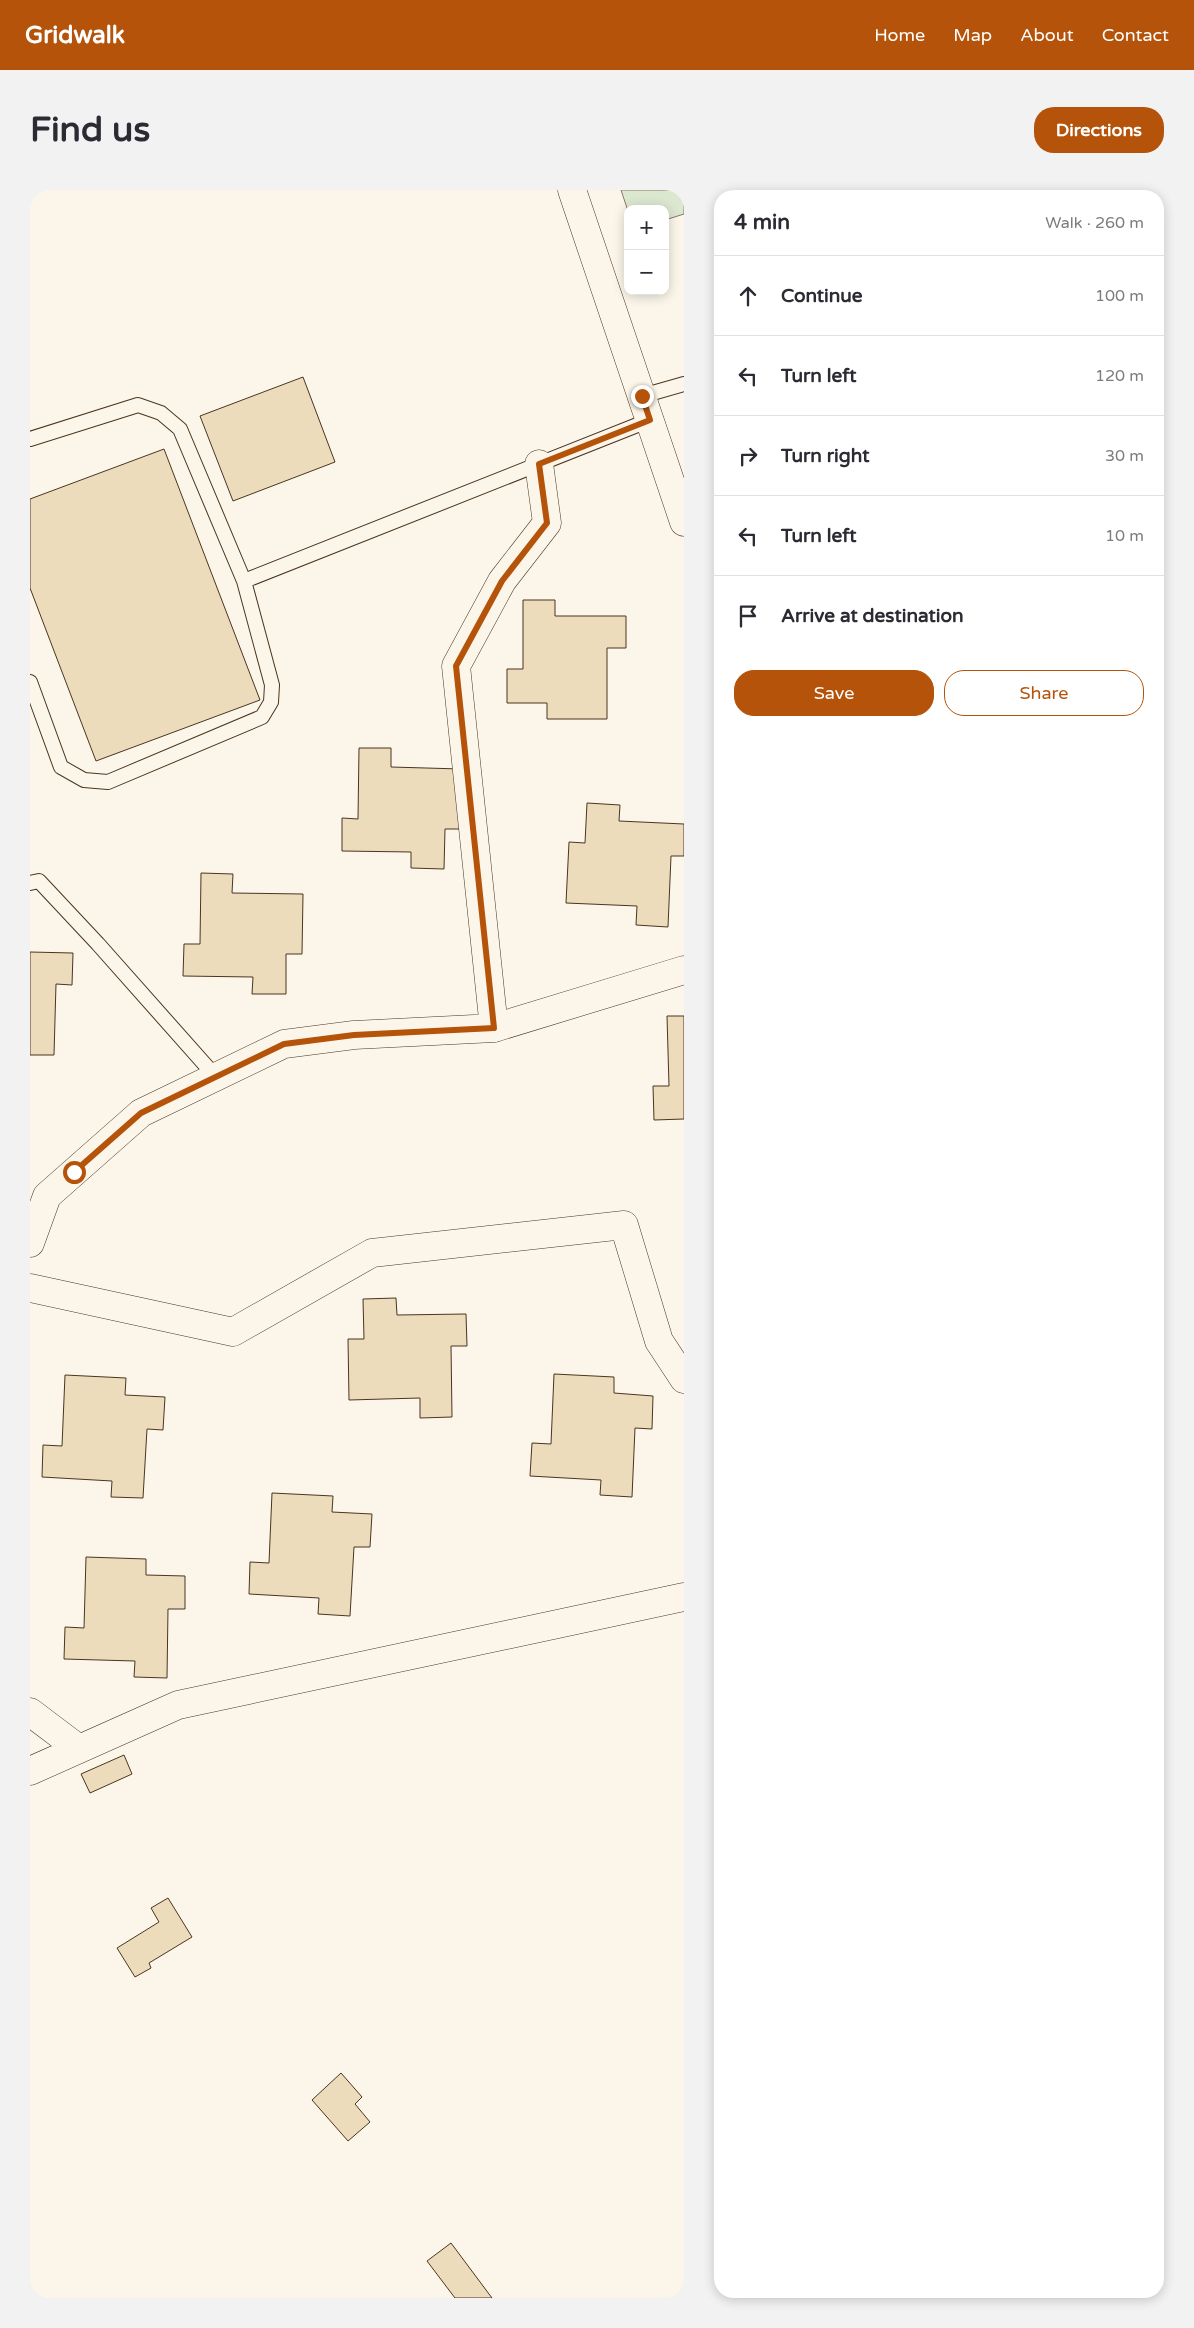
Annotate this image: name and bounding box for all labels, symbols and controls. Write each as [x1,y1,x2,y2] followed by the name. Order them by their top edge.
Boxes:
[25,21,125,50] text: Gridwalk
[874,24,925,46] text: Home
[953,24,992,46] text: Map
[1020,24,1074,46] text: About
[1102,24,1169,46] text: Contact
[1034,107,1164,153] button: Directions
[30,109,150,151] text: Find us
[624,205,669,295] map controls
[624,205,669,250] button: +
[734,210,790,235] text: 4 min
[1045,213,1144,233] text: Walk · 260 m
[624,250,669,295] button: −
[734,282,762,310] icon: ahead
[781,285,863,307] text: Continue
[1095,286,1144,306] text: 100 m
[734,362,762,390] icon: left
[781,365,857,387] text: Turn left
[1095,366,1144,386] text: 120 m
[631,385,654,408] route end
[734,442,762,470] icon: right
[781,445,869,467] text: Turn right
[1105,446,1144,466] text: 30 m
[734,522,762,550] icon: left
[781,525,857,547] text: Turn left
[1105,526,1144,546] text: 10 m
[734,602,762,630] icon: arrive
[781,605,964,627] text: Arrive at destination
[734,670,934,716] button: Save
[944,670,1144,716] button: Share
[63,1161,86,1184] route start

